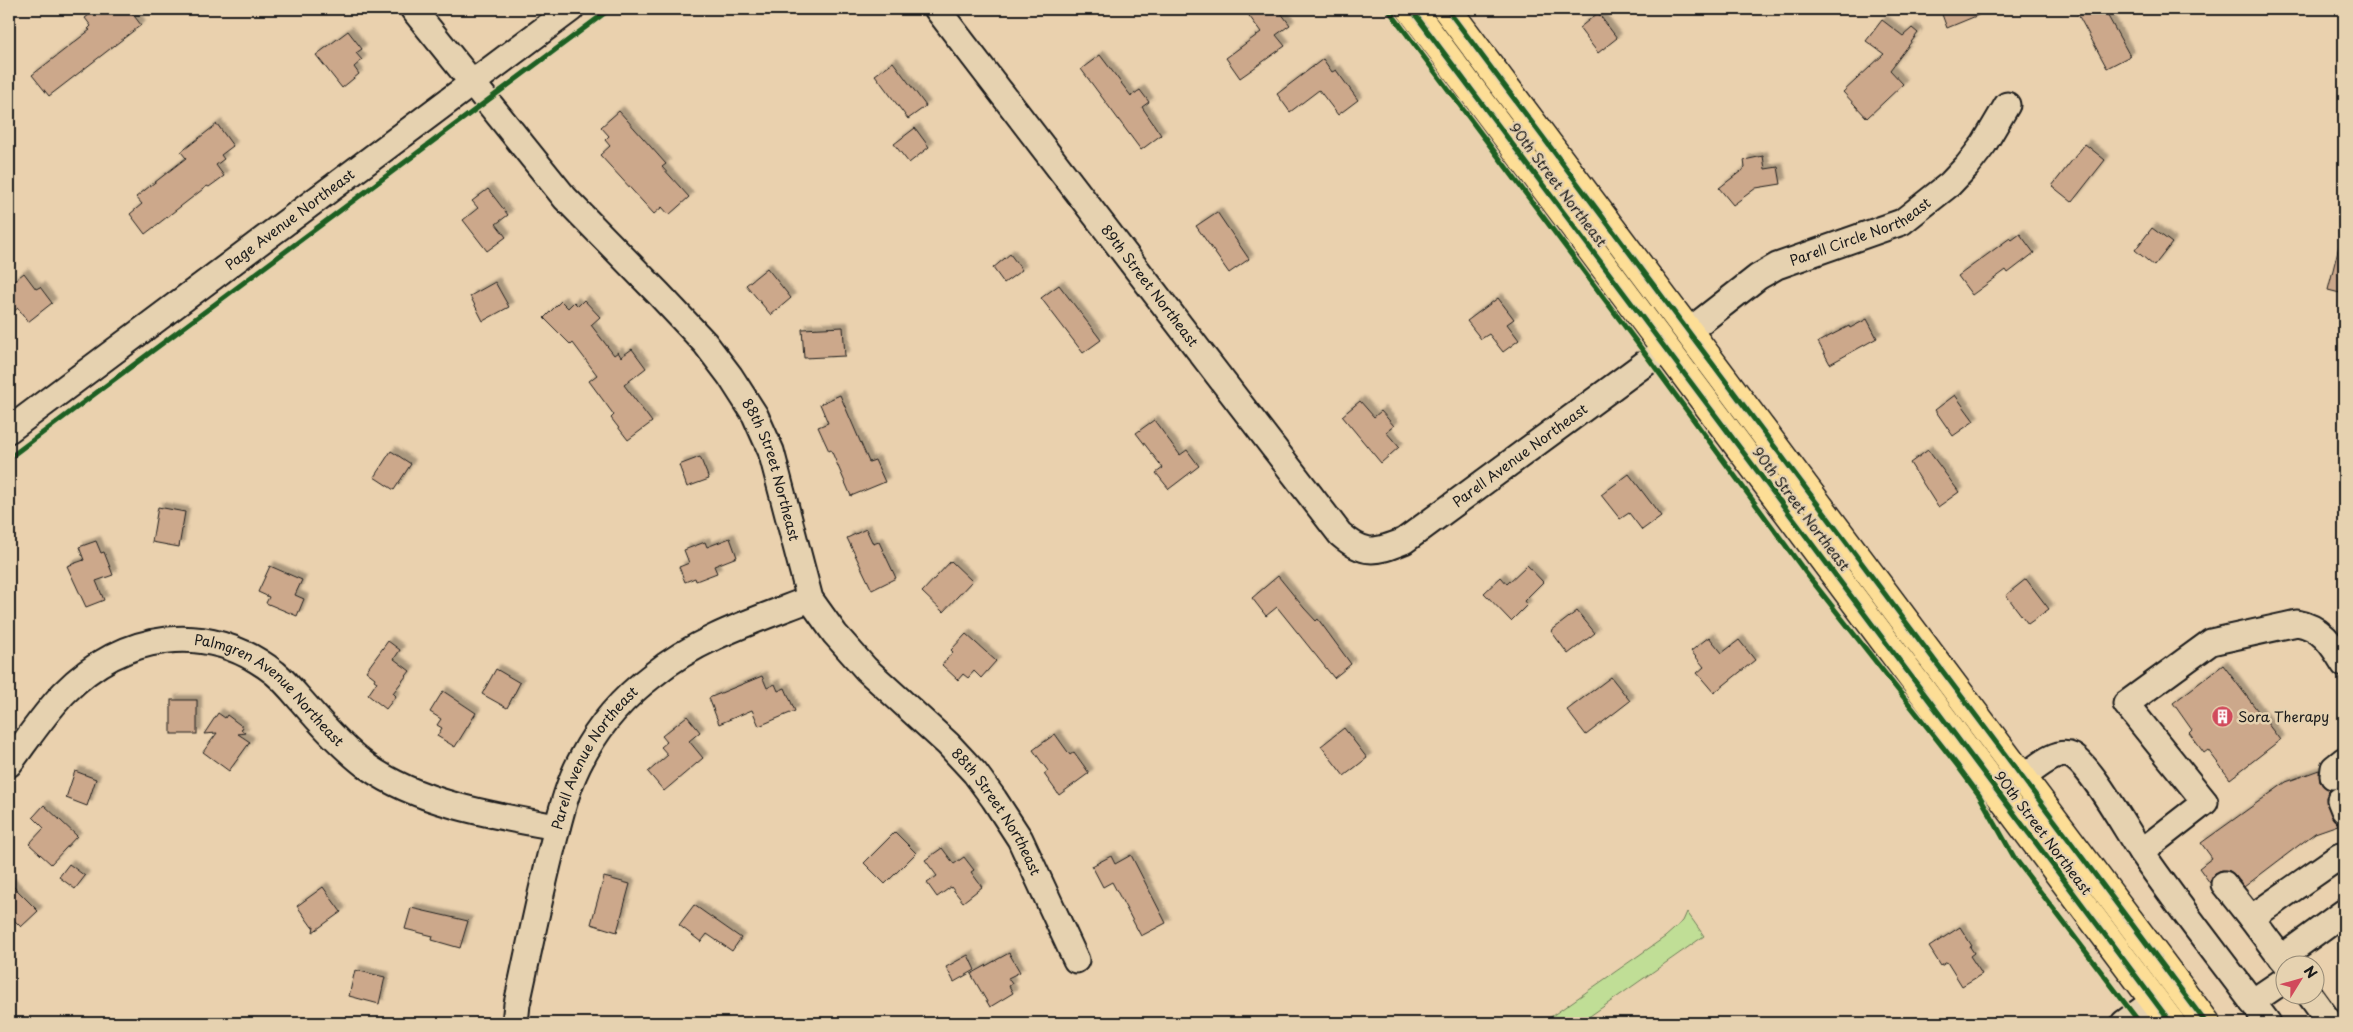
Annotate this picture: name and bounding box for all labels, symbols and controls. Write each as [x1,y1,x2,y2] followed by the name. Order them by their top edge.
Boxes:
[1505,118,1612,251] street label: 90th Street Northeast
[220,163,359,275] street label: Page Avenue Northeast
[1787,192,1935,271] street label: Parell Circle Northeast
[1096,220,1204,351] street label: 89th Street Northeast
[737,394,805,543] street label: 88th Street Northeast
[1448,398,1592,512] street label: Parell Avenue Northeast
[1748,442,1855,575] street label: 90th Street Northeast
[193,629,349,751] street label: Palmgren Avenue Northeast
[546,681,643,832] street label: Parell Avenue Northeast
[2210,705,2234,729] building icon: Sora Therapy
[2238,706,2329,727] place label: Sora Therapy
[947,743,1047,879] street label: 88th Street Northeast
[1990,766,2097,899] street label: 90th Street Northeast
[2276,954,2326,1004] north arrow
[2299,961,2323,983] text: N

